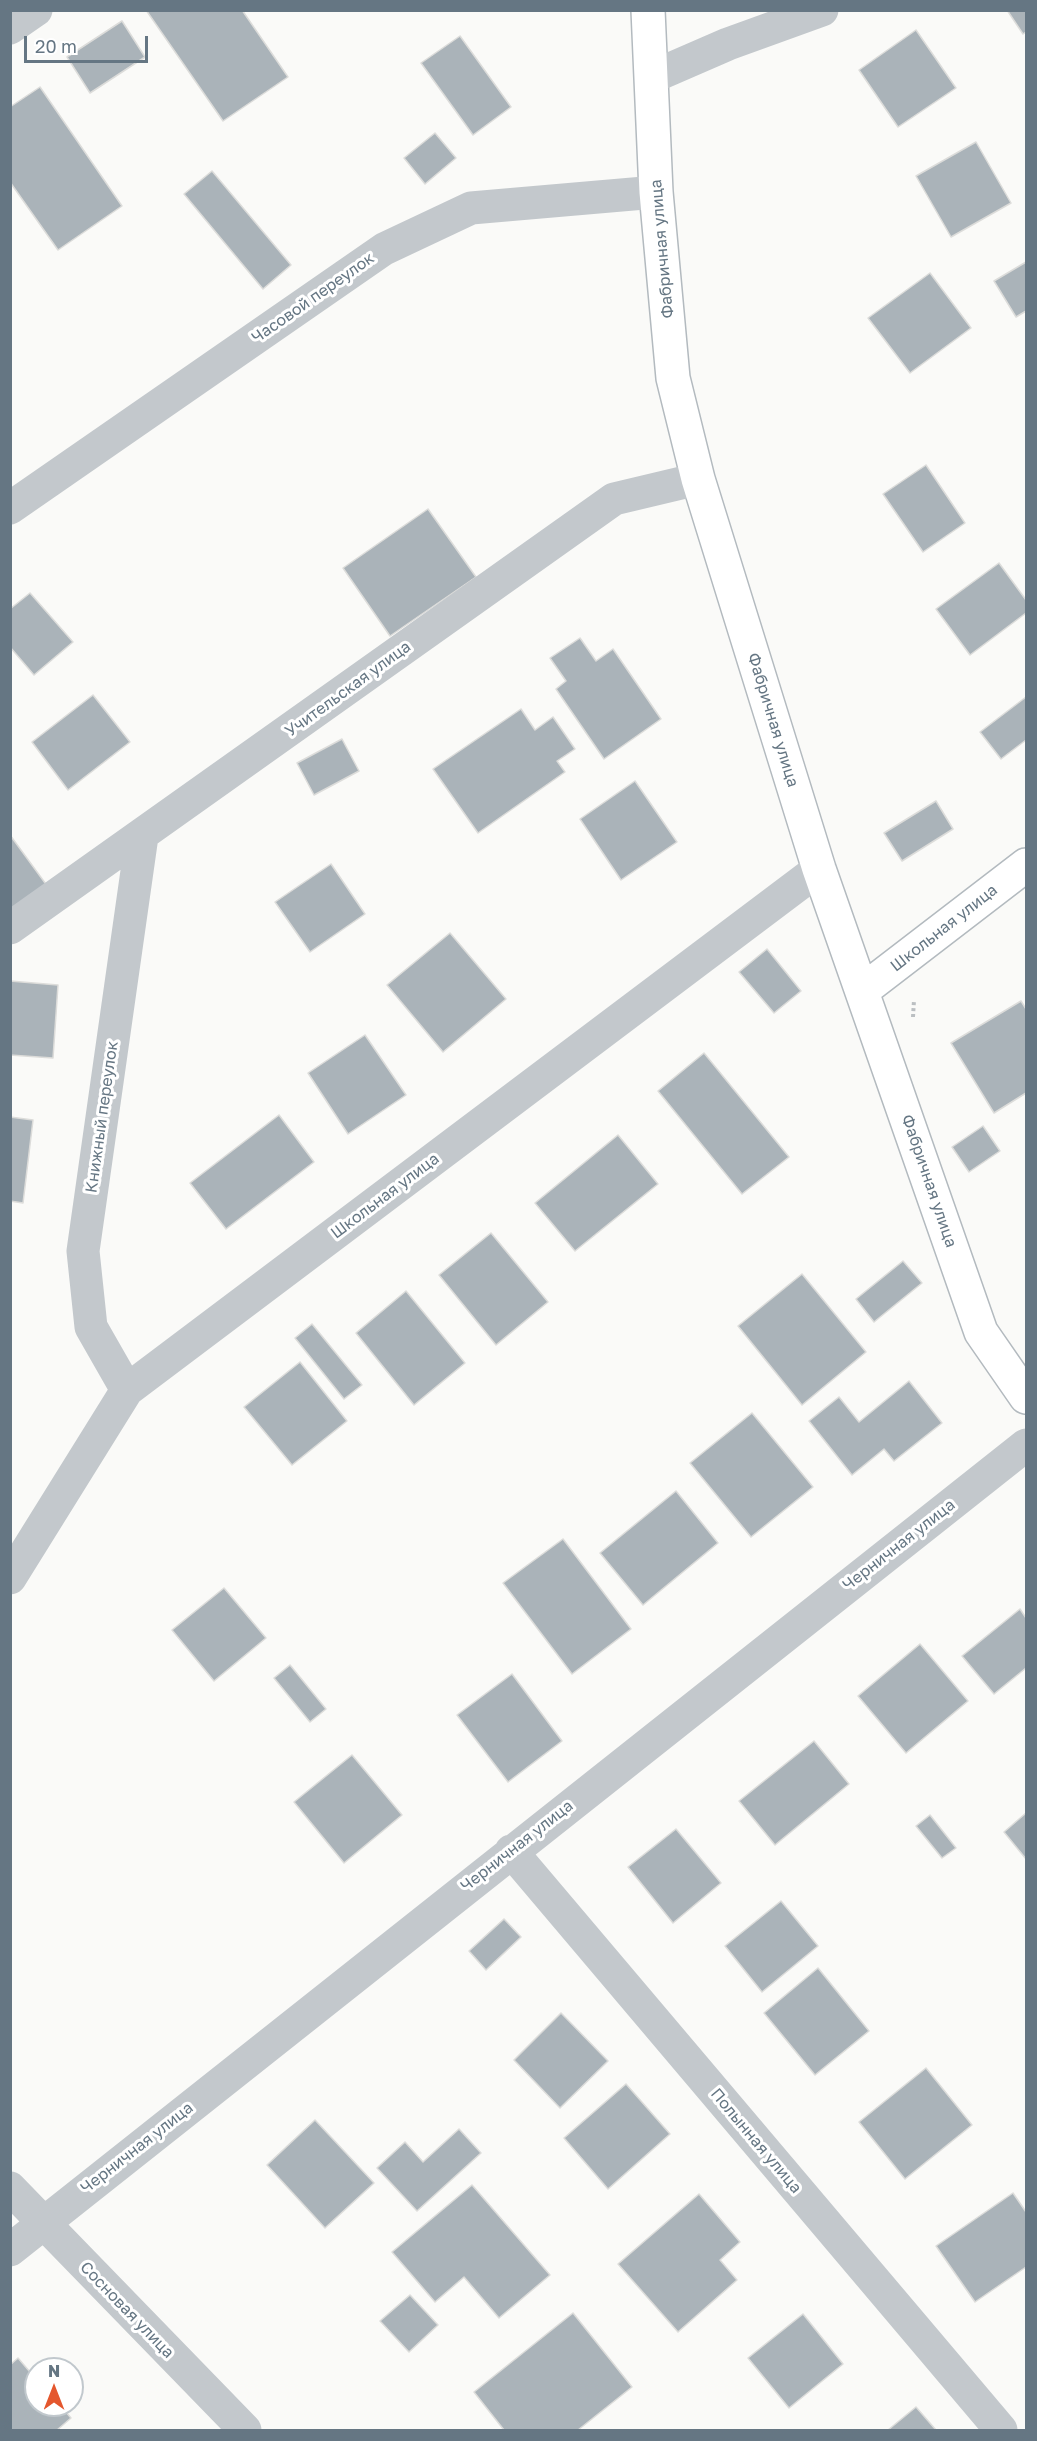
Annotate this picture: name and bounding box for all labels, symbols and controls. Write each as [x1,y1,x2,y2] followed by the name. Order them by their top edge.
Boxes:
[27,24,152,62] scale bar
[35,35,77,57] text: 20 m
[646,179,678,319] street label: Фабричная улица
[248,249,378,347] street label: Часовой переулок
[281,637,415,741] street label: Учительская улица
[743,650,803,790] street label: Фабричная улица
[887,880,1001,976] street label: Школьная улица
[82,1040,122,1194] street label: Книжный переулок
[897,1112,961,1250] street label: Фабричная улица
[327,1149,443,1243] street label: Школьная улица
[839,1495,959,1595] street label: Черничная улица
[457,1796,577,1896] street label: Черничная улица
[707,2085,805,2197] street label: Полынная улица
[77,2098,197,2198] street label: Черничная улица
[76,2258,178,2362] street label: Сосновая улица
[24,2357,84,2417] north arrow
[48,2361,60,2381] text: N

